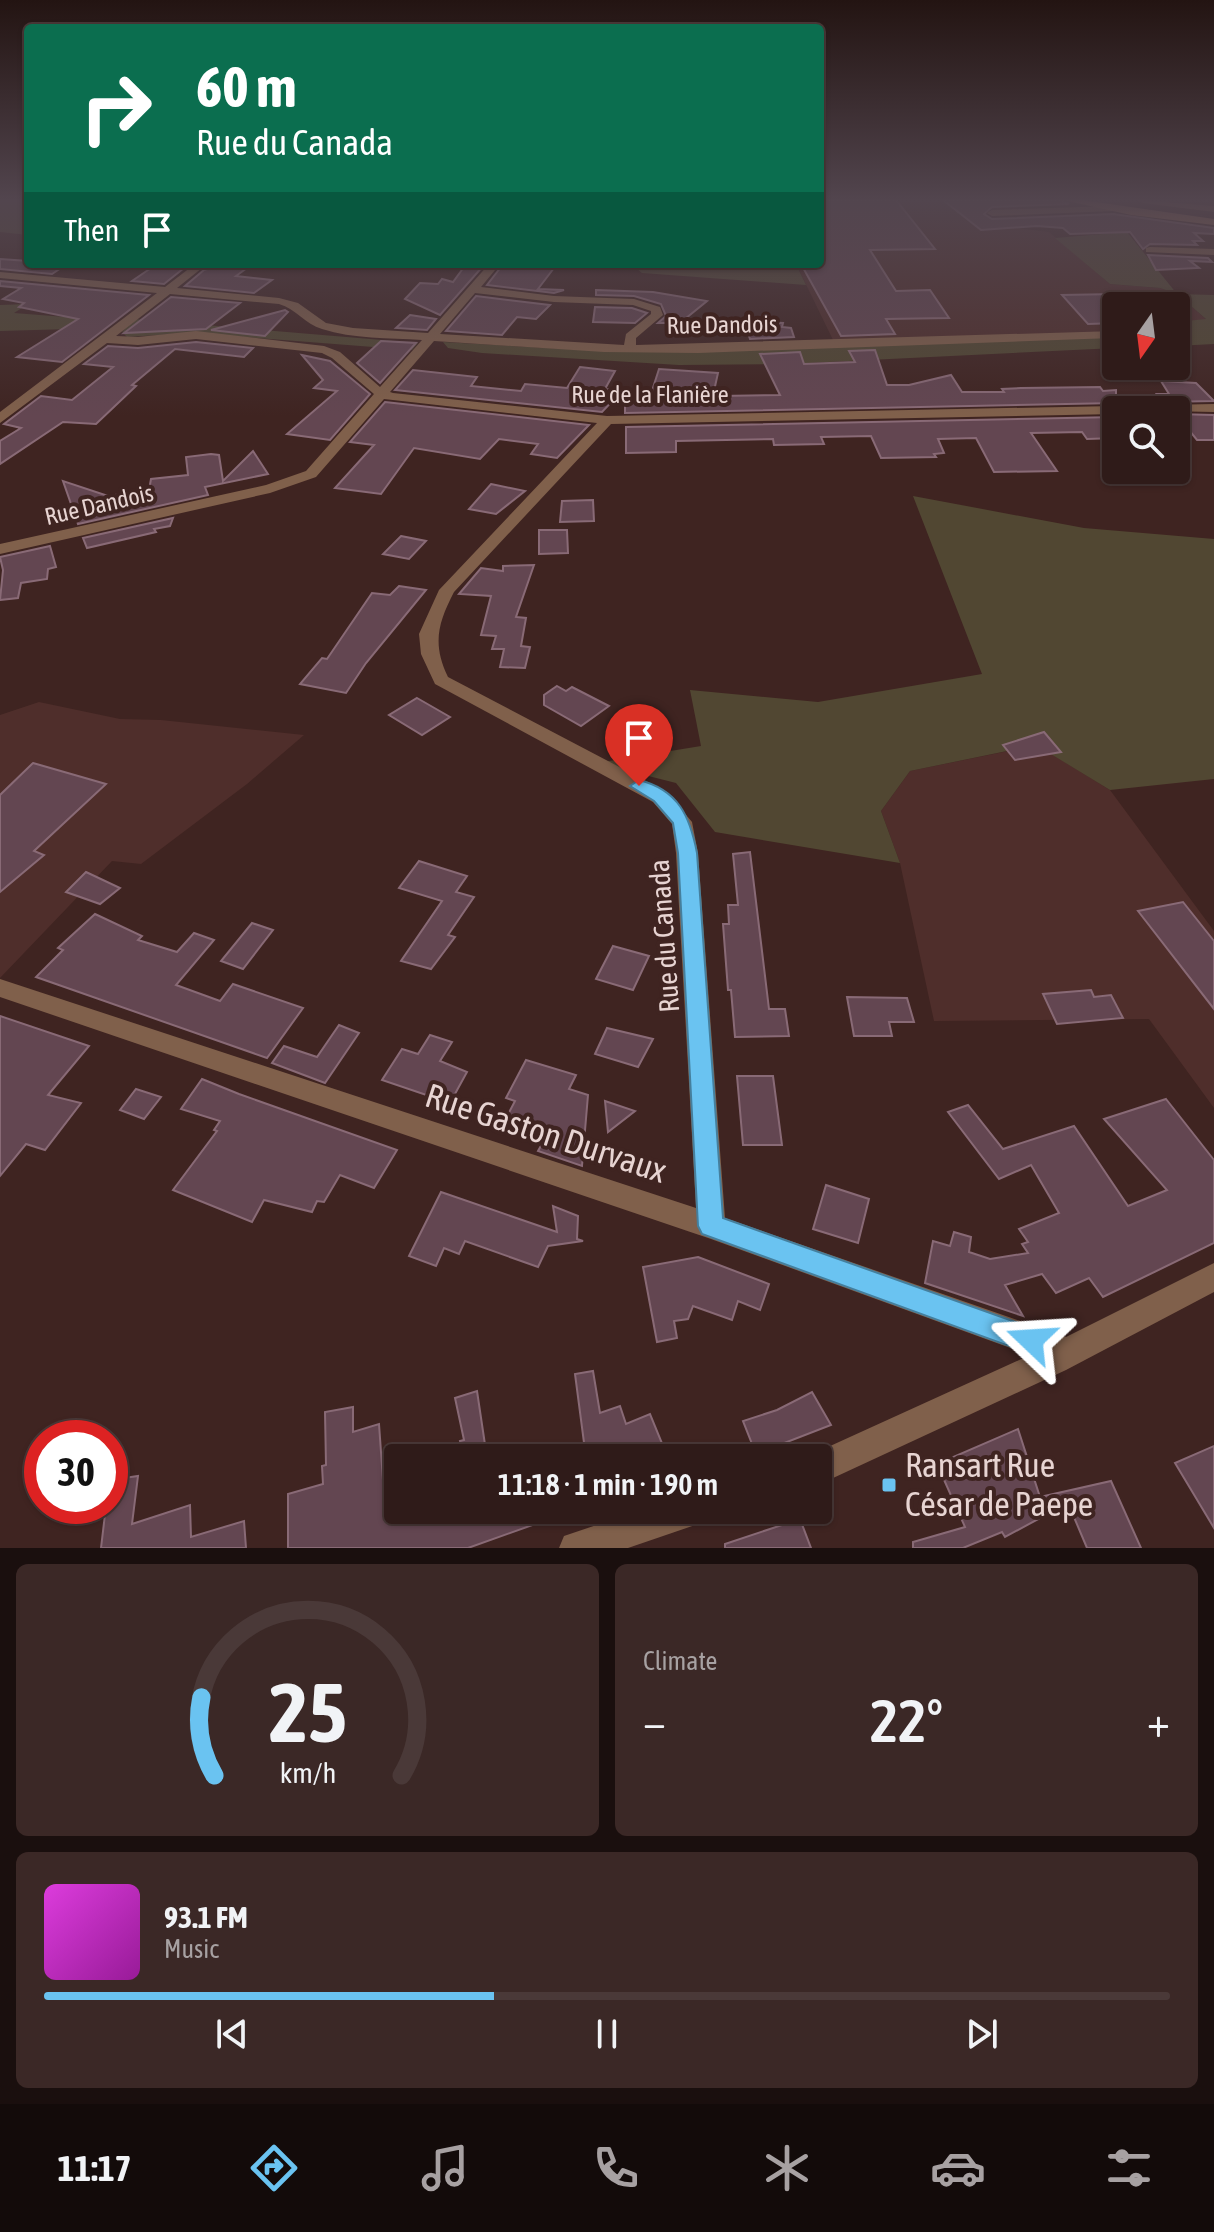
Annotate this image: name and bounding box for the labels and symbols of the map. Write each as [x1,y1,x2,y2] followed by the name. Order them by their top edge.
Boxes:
[1102,292,1190,380] north arrow
[666,310,778,339] street label: Rue Dandois
[571,381,729,408] street label: Rue de la Flanière
[42,479,156,530] street label: Rue Dandois
[605,704,673,786] pin
[643,858,685,1014] street label: Rue du Canada
[421,1075,672,1190] street label: Rue Gaston Durvaux
[989,1298,1073,1382] position arrow
[24,1420,128,1524] speed limit sign: 30
[905,1445,1093,1523] place label: Ransart Rue César de Paepe
[880,1476,898,1494] marker: Ransart Rue César de Paepe

